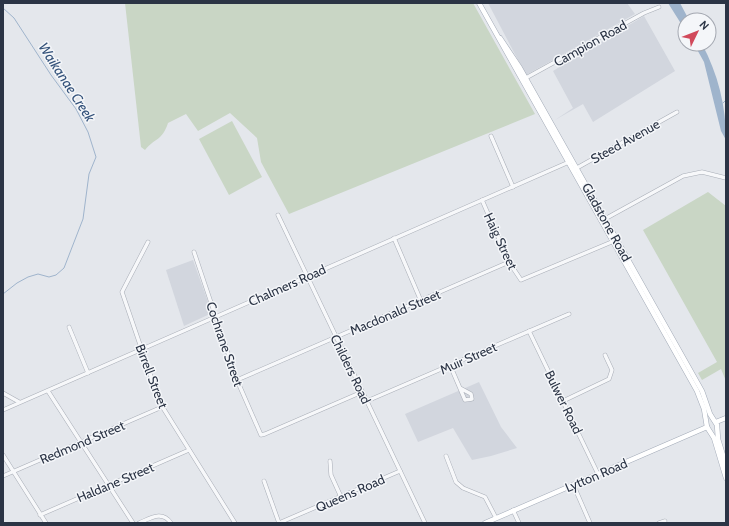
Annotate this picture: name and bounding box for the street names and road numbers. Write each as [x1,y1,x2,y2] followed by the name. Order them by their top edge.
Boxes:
[551,16,629,70] street label: Campion Road
[588,115,663,167] street label: Steed Avenue
[579,180,635,264] street label: Gladstone Road
[481,210,521,273] street label: Haig Street
[246,261,328,309] street label: Chalmers Road
[347,285,443,338] street label: Macdonald Street
[203,300,247,389] street label: Cochrane Street
[327,332,375,406] street label: Childers Road
[437,338,499,378] street label: Muir Street
[132,342,172,411] street label: Birrell Street
[542,368,586,436] street label: Bulwer Road
[37,417,127,467] street label: Redmond Street
[562,455,630,495] street label: Lytton Road
[74,458,156,505] street label: Haldane Street
[313,471,387,515] street label: Queens Road

